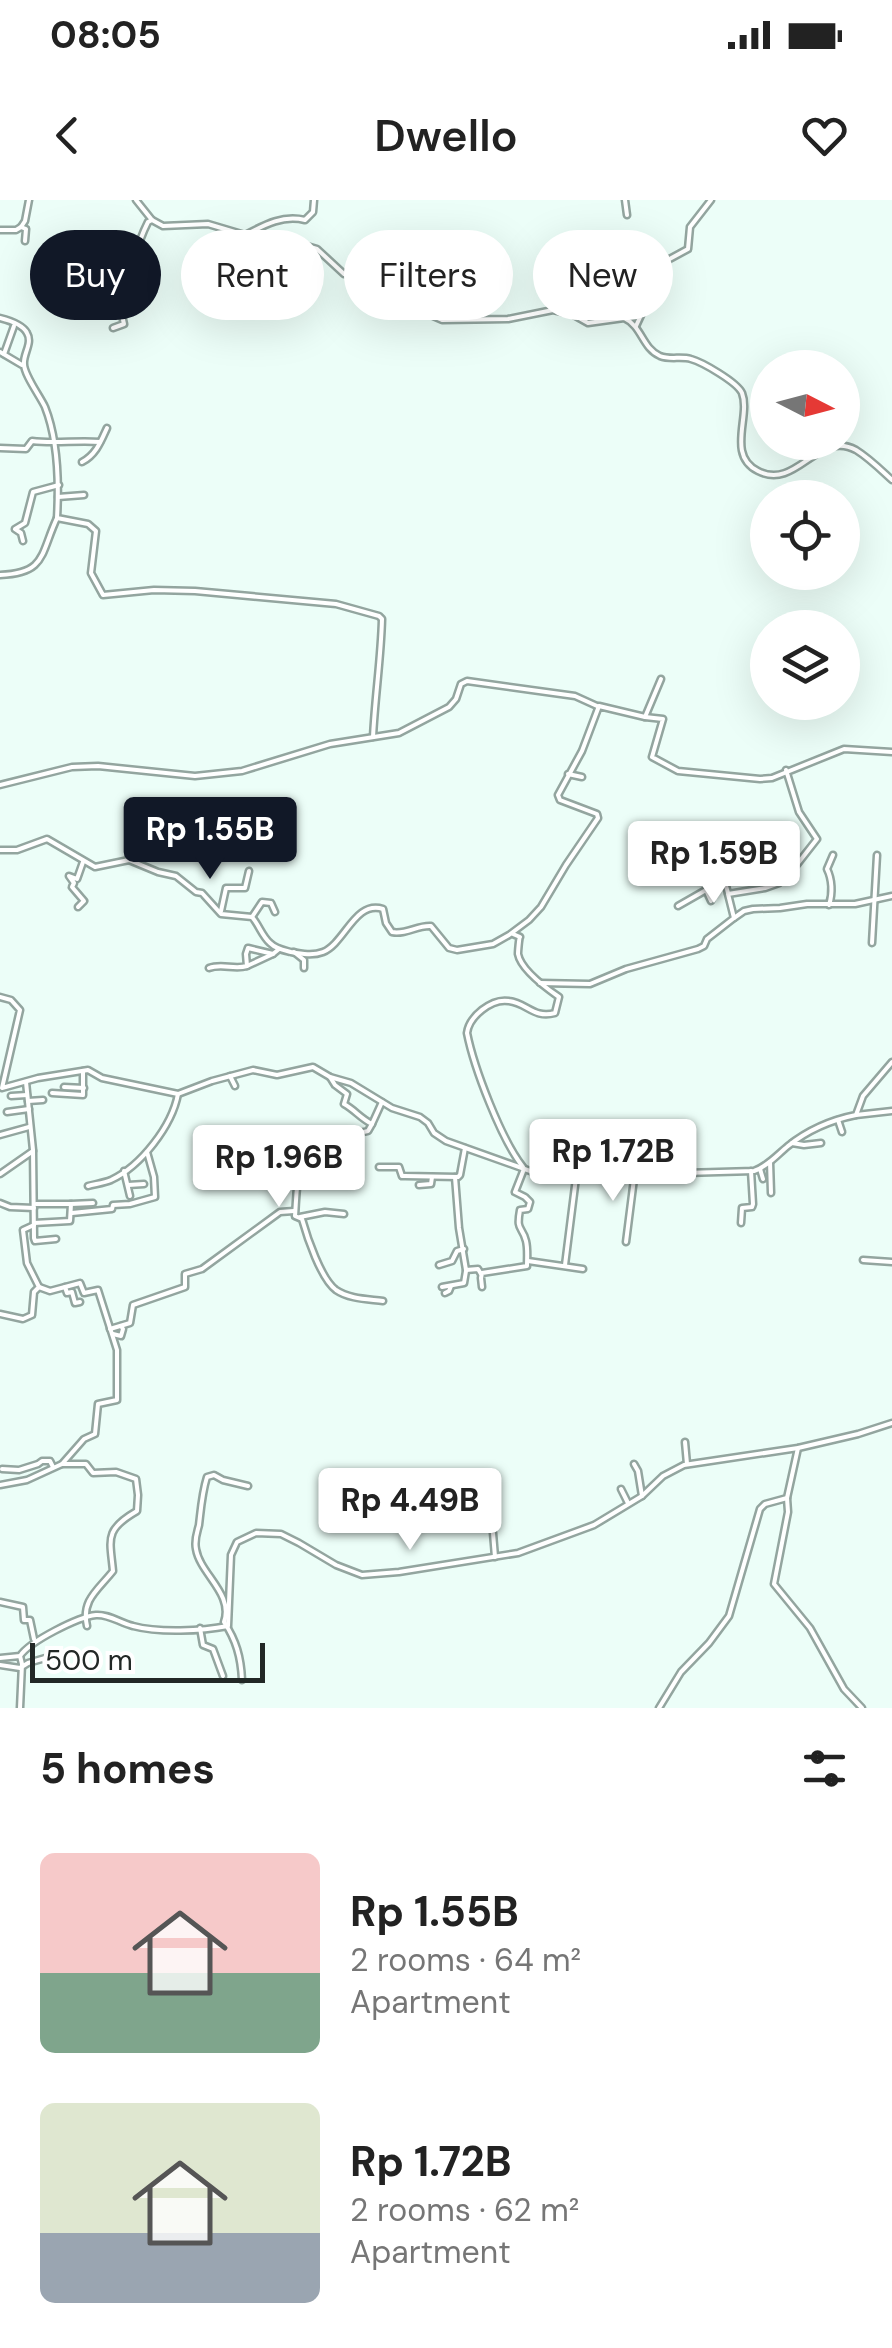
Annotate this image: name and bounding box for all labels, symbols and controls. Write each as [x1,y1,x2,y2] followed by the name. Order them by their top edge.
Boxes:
[50,10,161,60] text: 08:05
[374,106,518,165] text: Dwello
[40,108,95,163] icon: back
[797,108,852,163] icon: heart
[30,230,161,320] chip: Buy
[181,230,324,320] chip: Rent
[344,230,513,320] chip: Filters
[533,230,673,320] chip: New
[750,350,860,460] north arrow
[750,350,860,720] map controls
[750,480,860,590] button: locate
[750,610,860,720] button: layers
[107,797,313,882] pin: Rp 1.55B
[146,808,274,850] text: Rp 1.55B
[611,821,817,906] pin: Rp 1.59B
[650,832,778,874] text: Rp 1.59B
[510,1119,716,1204] pin: Rp 1.72B
[176,1125,382,1210] pin: Rp 1.96B
[551,1130,675,1172] text: Rp 1.72B
[215,1136,343,1178] text: Rp 1.96B
[307,1468,513,1553] pin: Rp 4.49B
[340,1479,480,1521] text: Rp 4.49B
[30,1638,265,1682] scale bar
[45,1642,133,1679] text: 500 m
[40,1741,215,1796] text: 5 homes
[797,1741,852,1796] icon: filters
[350,1884,519,1939] text: Rp 1.55B
[120,1893,240,2013] icon: home
[350,1939,581,1981] text: 2 rooms · 64 m²
[350,1981,511,2023] text: Apartment
[350,2134,512,2189] text: Rp 1.72B
[120,2143,240,2263] icon: home
[350,2189,579,2231] text: 2 rooms · 62 m²
[350,2231,511,2273] text: Apartment

